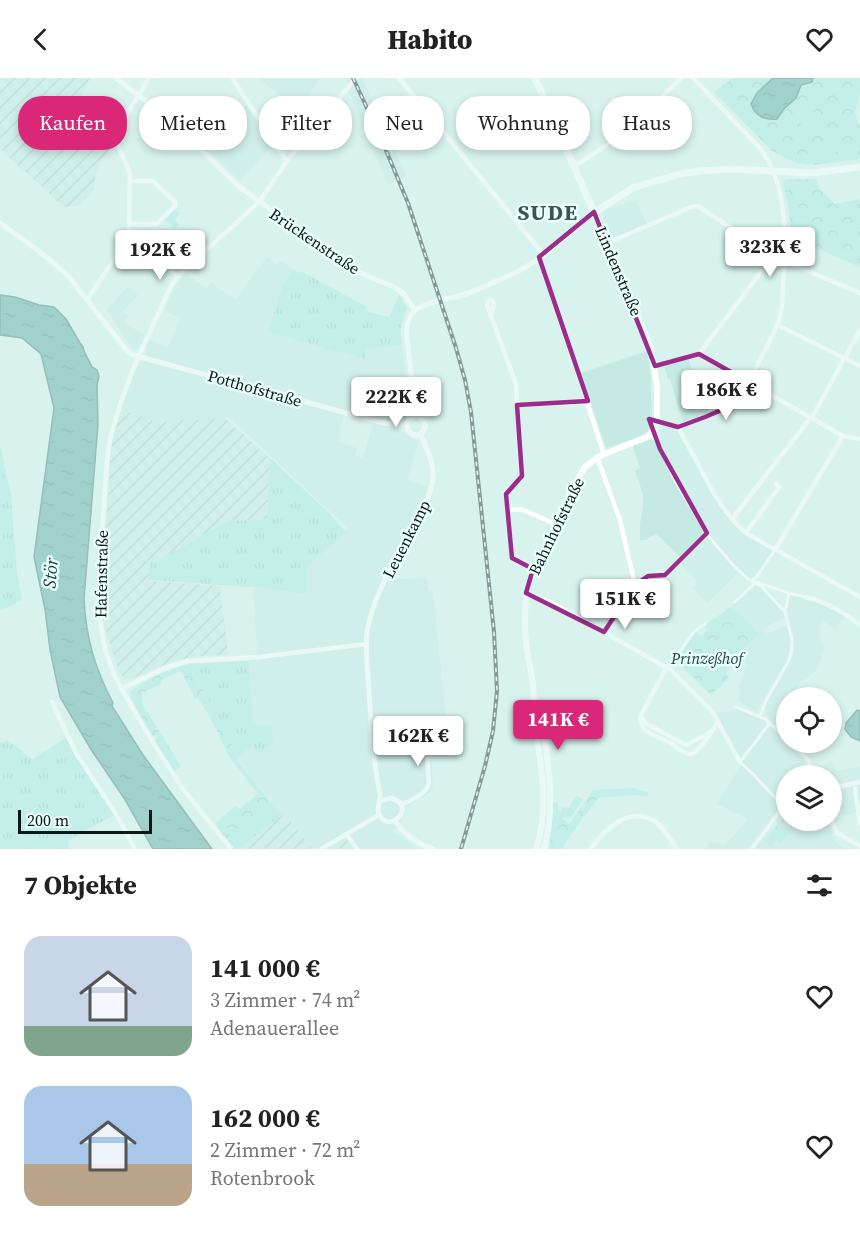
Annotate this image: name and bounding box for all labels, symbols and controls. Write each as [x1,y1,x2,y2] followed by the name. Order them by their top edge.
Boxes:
[388,21,472,58] text: Habito
[24,23,57,56] icon: back
[803,23,836,56] icon: heart
[18,96,127,150] chip: Kaufen
[139,96,247,150] chip: Mieten
[259,96,352,150] chip: Filter
[364,96,444,150] chip: Neu
[456,96,590,150] chip: Wohnung
[602,96,692,150] chip: Haus
[517,197,579,227] district label: SUDE
[266,203,364,279] street label: Brückenstraße
[590,223,648,319] street label: Lindenstraße
[721,227,819,278] pin: 323K €
[111,230,209,281] pin: 192K €
[739,232,801,260] text: 323K €
[129,235,191,263] text: 192K €
[205,364,305,412] street label: Potthofstraße
[677,370,775,421] pin: 186K €
[695,375,757,403] text: 186K €
[347,377,445,428] pin: 222K €
[365,382,427,410] text: 222K €
[523,473,589,579] street label: Bahnhofstraße
[377,496,435,582] street label: Leuenkamp
[89,530,113,618] street label: Hafenstraße
[36,556,64,589] water label: Stör
[576,579,674,630] pin: 151K €
[594,584,656,612] text: 151K €
[670,647,746,669] park label: Prinzeßhof
[776,687,842,831] map controls
[776,687,842,753] button: locate
[509,700,607,751] pin: 141K €
[527,705,589,733] text: 141K €
[369,716,467,767] pin: 162K €
[387,721,449,749] text: 162K €
[776,765,842,831] button: layers
[18,807,152,834] scale bar
[27,809,69,831] text: 200 m
[24,867,137,903] text: 7 Objekte
[803,869,836,902] icon: filters
[210,950,320,986] text: 141 000 €
[72,960,144,1032] icon: home
[803,980,836,1013] icon: heart
[210,986,360,1014] text: 3 Zimmer · 74 m²
[210,1014,339,1042] text: Adenauerallee
[210,1100,320,1136] text: 162 000 €
[72,1110,144,1182] icon: home
[803,1130,836,1163] icon: heart
[210,1136,360,1164] text: 2 Zimmer · 72 m²
[210,1164,315,1192] text: Rotenbrook

